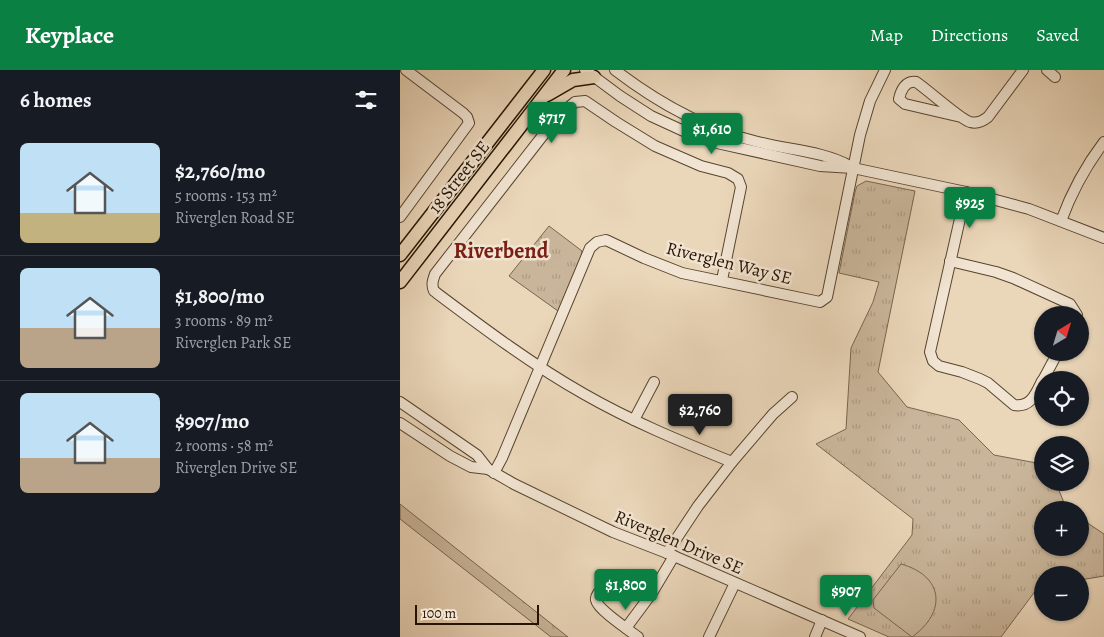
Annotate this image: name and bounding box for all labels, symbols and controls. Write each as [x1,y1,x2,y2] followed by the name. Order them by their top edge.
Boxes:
[25,19,114,51] text: Keyplace
[870,23,903,47] text: Map
[931,23,1008,47] text: Directions
[1036,23,1079,47] text: Saved
[20,86,92,114] text: 6 homes
[352,86,380,114] icon: filters
[522,102,582,144] pin: $717
[539,107,565,129] text: $717
[671,112,753,155] pin: $1,610
[693,118,731,140] text: $1,610
[423,136,495,218] street label: 18 Street SE
[175,157,265,185] text: $2,760/mo
[60,163,120,223] icon: home
[175,185,277,207] text: 5 rooms · 153 m²
[940,186,1000,229] pin: $925
[955,192,985,214] text: $925
[175,207,295,229] text: Riverglen Road SE
[453,236,549,266] district label: Riverbend
[664,236,794,290] street label: Riverglen Way SE
[175,282,265,310] text: $1,800/mo
[60,288,120,348] icon: home
[1034,306,1089,361] north arrow
[1034,306,1089,621] map controls
[175,310,273,332] text: 3 rooms · 89 m²
[175,332,291,354] text: Riverglen Park SE
[1034,371,1089,426] button: locate
[659,394,741,436] pin: $2,760
[679,399,721,421] text: $2,760
[175,407,249,435] text: $907/mo
[60,413,120,473] icon: home
[175,435,273,457] text: 2 rooms · 58 m²
[1034,436,1089,491] button: layers
[175,457,297,479] text: Riverglen Drive SE
[1034,501,1089,556] button: +
[611,504,747,580] street label: Riverglen Drive SE
[1034,566,1089,621] button: −
[585,568,667,611] pin: $1,800
[605,574,647,596] text: $1,800
[816,574,876,617] pin: $907
[831,580,861,602] text: $907
[415,602,539,625] scale bar
[422,604,456,623] text: 100 m

